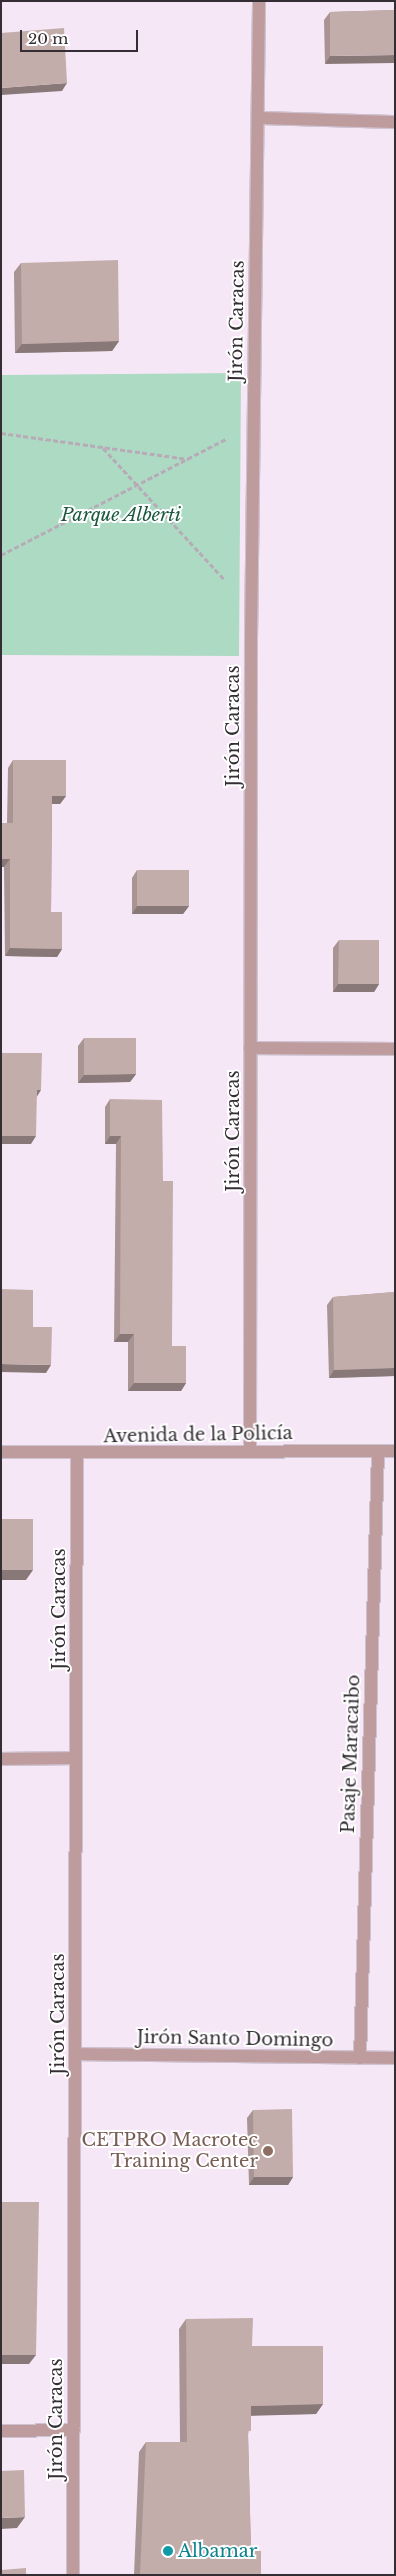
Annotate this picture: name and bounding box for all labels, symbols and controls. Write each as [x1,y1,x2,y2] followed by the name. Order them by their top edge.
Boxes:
[22,20,140,52] scale bar
[28,29,68,48] text: 20 m
[225,260,249,382] street label: Jirón Caracas
[61,504,181,526] park label: Parque Alberti
[222,665,244,787] street label: Jirón Caracas
[222,1070,244,1192] street label: Jirón Caracas
[103,1423,293,1447] street label: Avenida de la Policía
[48,1548,70,1670] street label: Jirón Caracas
[337,1674,365,1834] street label: Pasaje Maracaibo
[47,1953,69,2075] street label: Jirón Caracas
[137,2026,333,2052] street label: Jirón Santo Domingo
[81,2130,258,2172] place label: CETPRO Macrotec Training Center
[262,2145,274,2157] marker: CETPRO Macrotec Training Center
[45,2358,67,2480] street label: Jirón Caracas
[178,2540,257,2562] place label: Albamar
[162,2545,174,2557] marker: Albamar

